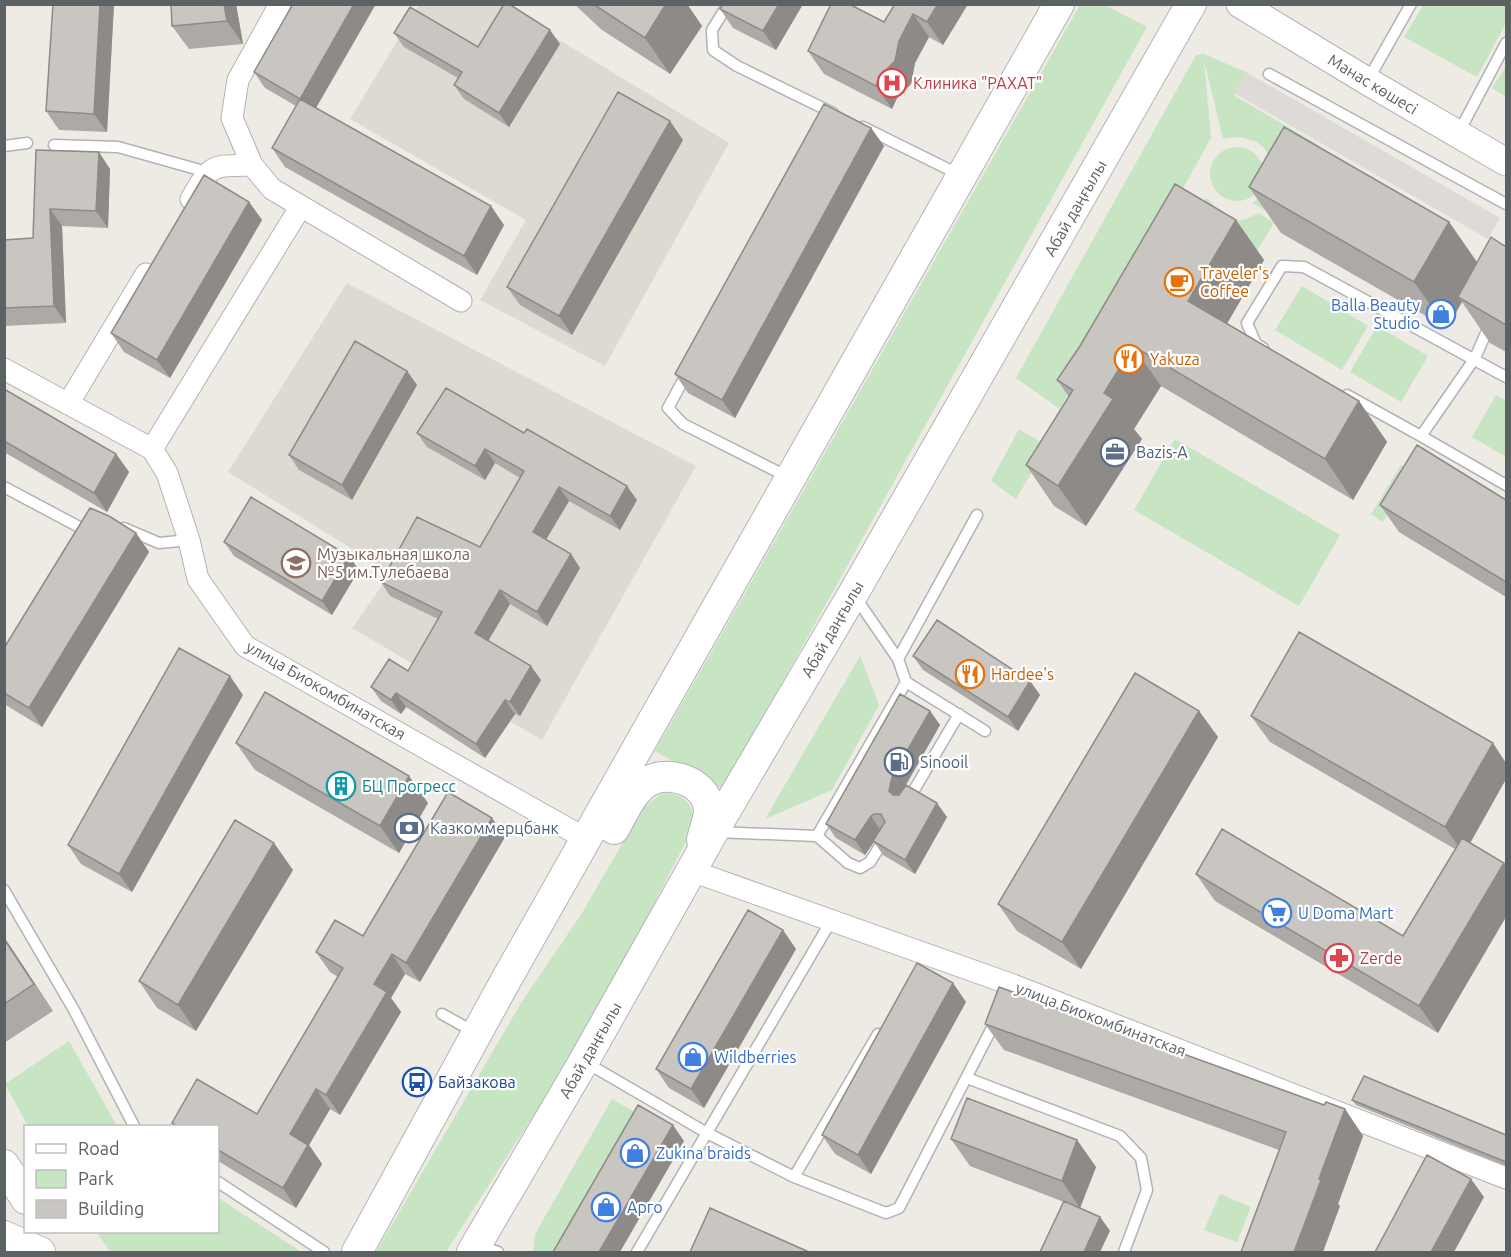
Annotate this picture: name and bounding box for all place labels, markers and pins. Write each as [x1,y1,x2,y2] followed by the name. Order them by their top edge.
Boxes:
[876,67,908,99] hospital icon: Клиника "РАХАТ"
[913,74,1042,92] place label: Клиника "РАХАТ"
[1200,264,1269,300] place label: Traveler's Coffee
[1163,266,1195,298] cafe icon: Traveler's Coffee
[1331,296,1420,332] place label: Balla Beauty Studio
[1425,298,1457,330] shop icon: Balla Beauty Studio
[1113,343,1145,375] restaurant icon: Yakuza
[1150,350,1200,368] place label: Yakuza
[1099,436,1131,468] office icon: Bazis-A
[1136,443,1188,461] place label: Bazis-A
[317,545,470,581] place label: Музыкальная школа №5 им.Тулебаева
[280,547,312,579] school or university icon: Музыкальная школа №5 им.Тулебаева
[954,658,986,690] restaurant icon: Hardee's
[991,665,1054,683] place label: Hardee's
[883,746,915,778] fuel station icon: Sinooil
[920,753,968,771] place label: Sinooil
[325,770,357,802] building icon: БЦ Прогресс
[362,777,457,795] place label: БЦ Прогресс
[393,812,425,844] bank icon: Казкоммерцбанк
[430,819,559,837] place label: Казкоммерцбанк
[1261,897,1293,929] supermarket icon: U Doma Mart
[1298,904,1394,922] place label: U Doma Mart
[1323,942,1355,974] pharmacy icon: Zerde
[1360,949,1402,967] place label: Zerde
[677,1041,709,1073] shop icon: Wildberries
[714,1048,797,1066] place label: Wildberries
[401,1066,433,1098] bus stop icon: Байзакова
[438,1073,516,1091] place label: Байзакова
[619,1137,651,1169] shop icon: Zukina braids
[656,1144,751,1162] place label: Zukina braids
[590,1191,622,1223] shop icon: Арго
[627,1198,663,1216] place label: Арго

